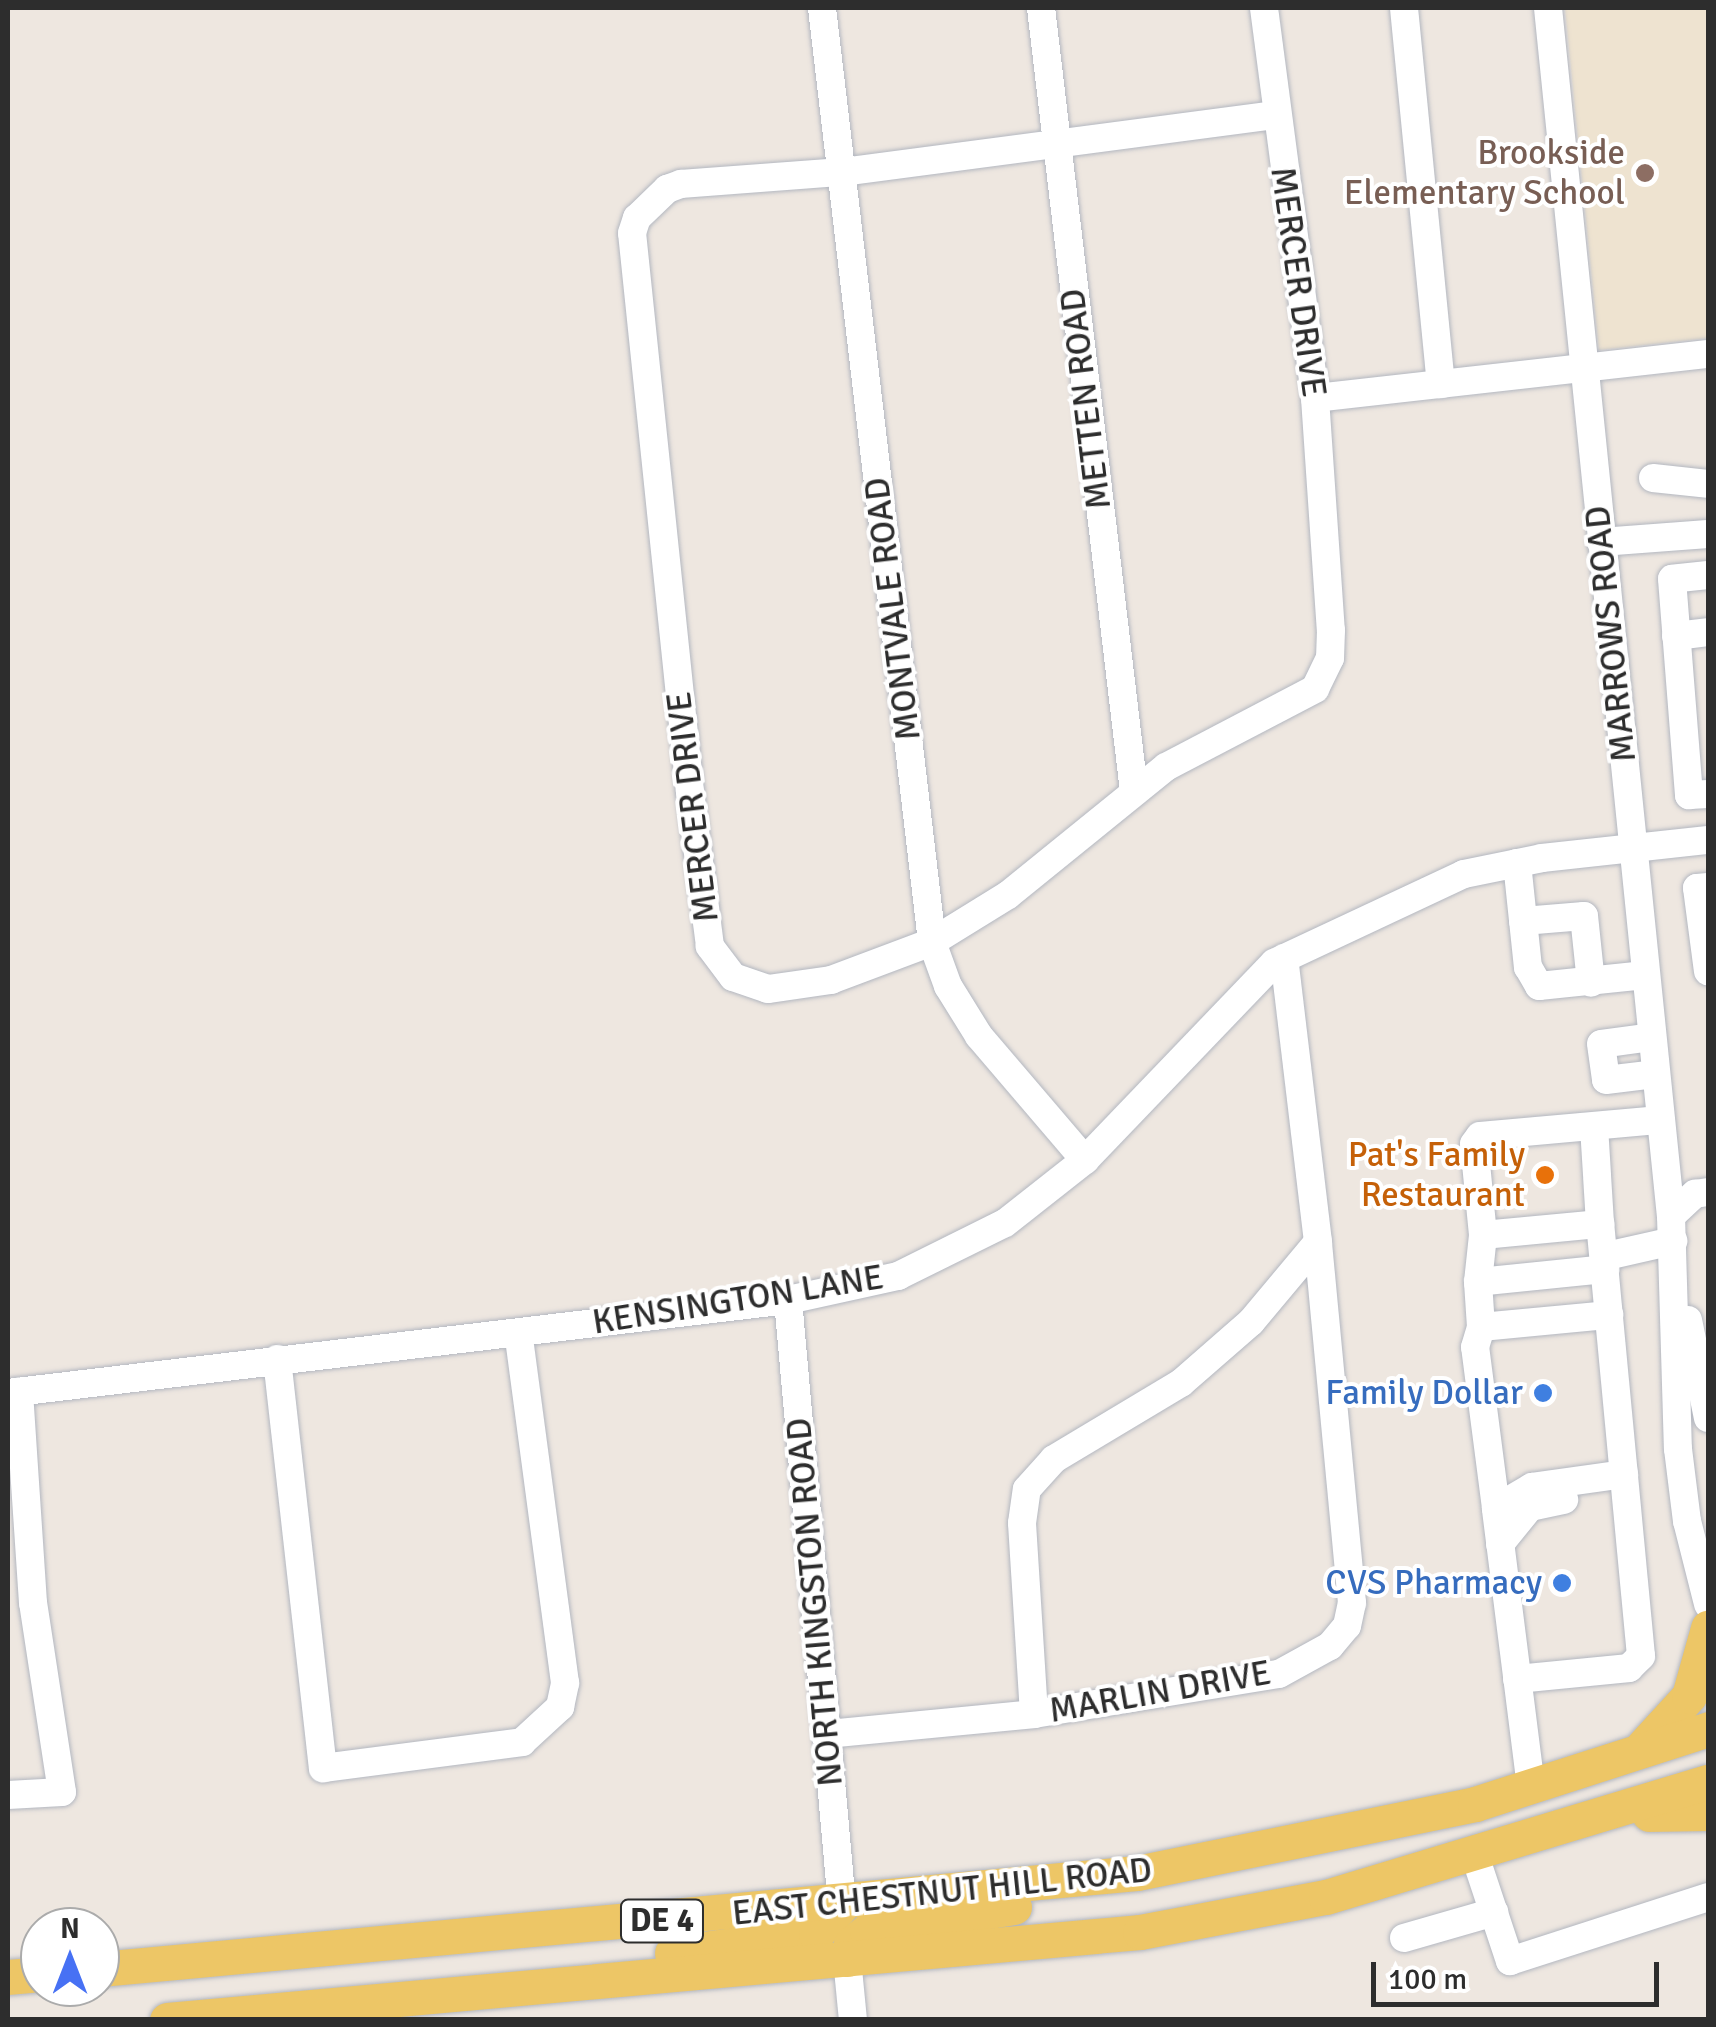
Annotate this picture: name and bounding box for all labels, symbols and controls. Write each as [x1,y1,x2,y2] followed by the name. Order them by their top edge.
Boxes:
[1344,132,1625,214] place label: Brookside Elementary School
[1634,162,1656,184] marker: Brookside Elementary School
[1261,164,1335,400] street label: MERCER DRIVE
[1052,286,1120,512] street label: METTEN ROAD
[856,475,930,743] street label: MONTVALE ROAD
[1577,504,1645,764] street label: MARROWS ROAD
[658,689,728,925] street label: MERCER DRIVE
[1348,1134,1525,1216] place label: Pat's Family Restaurant
[1534,1164,1556,1186] marker: Pat's Family Restaurant
[589,1256,887,1344] street label: KENSINGTON LANE
[1325,1372,1523,1414] place label: Family Dollar
[1532,1382,1554,1404] marker: Family Dollar
[778,1416,852,1788] street label: NORTH KINGSTON ROAD
[1325,1562,1542,1604] place label: CVS Pharmacy
[1551,1572,1573,1594] marker: CVS Pharmacy
[1046,1652,1274,1732] street label: MARLIN DRIVE
[730,1849,1154,1935] street label: EAST CHESTNUT HILL ROAD
[620,1894,704,1948] road number: DE 4
[20,1907,120,2007] north arrow
[60,1912,80,1946] text: N
[1376,1942,1664,2004] scale bar
[1388,1961,1467,1998] text: 100 m

